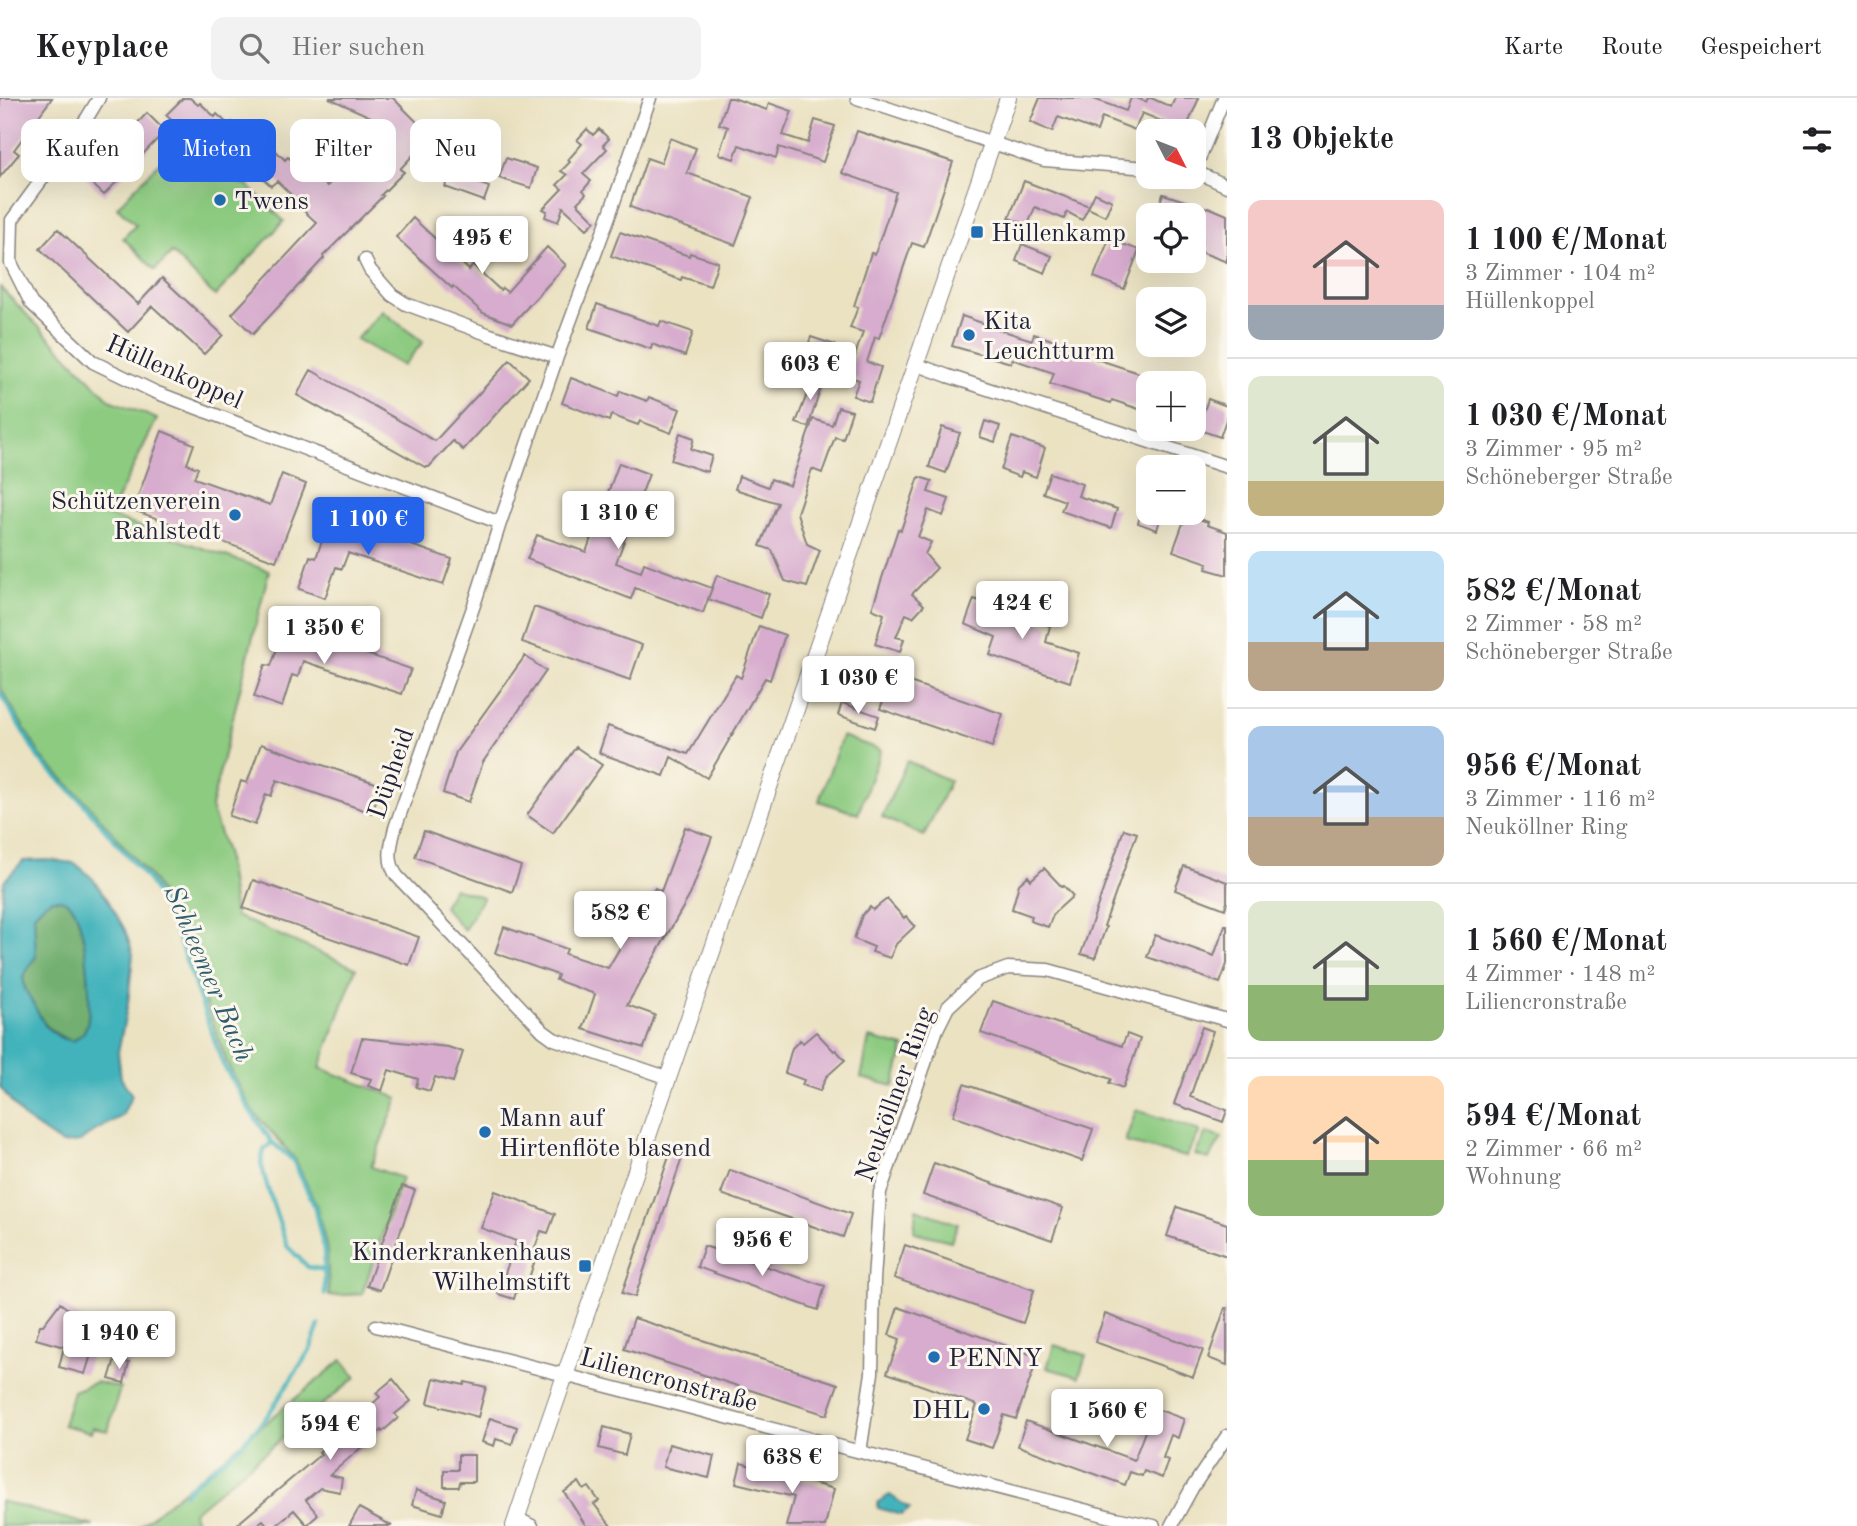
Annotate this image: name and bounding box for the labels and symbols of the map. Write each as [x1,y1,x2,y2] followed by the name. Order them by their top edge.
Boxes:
[1136,119,1206,189] north arrow
[234,189,309,215] place label: Twens
[212,192,228,208] marker: Twens
[433,216,531,276] pin: 495 €
[991,221,1126,247] place label: Hüllenkamp
[969,224,985,240] marker: Hüllenkamp
[983,309,1115,365] place label: Kita Leuchtturm
[961,327,977,343] marker: Kita Leuchtturm
[102,331,247,415] street label: Hüllenkoppel
[761,342,859,402] pin: 603 €
[51,489,221,545] place label: Schützenverein Rahlstedt
[553,491,683,551] pin: 1 310 €
[303,498,433,557] pin: 1 100 €
[227,507,243,523] marker: Schützenverein Rahlstedt
[973,582,1071,641] pin: 424 €
[259,606,389,666] pin: 1 350 €
[793,656,923,716] pin: 1 030 €
[364,725,420,822] street label: Düpheid
[157,882,257,1067] water label: Schleemer Bach
[571,892,669,951] pin: 582 €
[852,1004,940,1186] street label: Neuköllner Ring
[499,1106,711,1162] place label: Mann auf Hirtenflöte blasend
[477,1124,493,1140] marker: Mann auf Hirtenflöte blasend
[713,1218,811,1278] pin: 956 €
[351,1240,571,1296] place label: Kinderkrankenhaus Wilhelmstift
[577,1258,593,1274] marker: Kinderkrankenhaus Wilhelmstift
[54,1312,184,1371] pin: 1 940 €
[577,1345,760,1417] street label: Liliencronstraße
[948,1346,1043,1372] place label: PENNY
[926,1349,942,1365] marker: PENNY
[1042,1390,1172,1449] pin: 1 560 €
[912,1398,970,1424] place label: DHL
[976,1401,992,1417] marker: DHL
[281,1402,379,1462] pin: 594 €
[743,1436,841,1495] pin: 638 €

